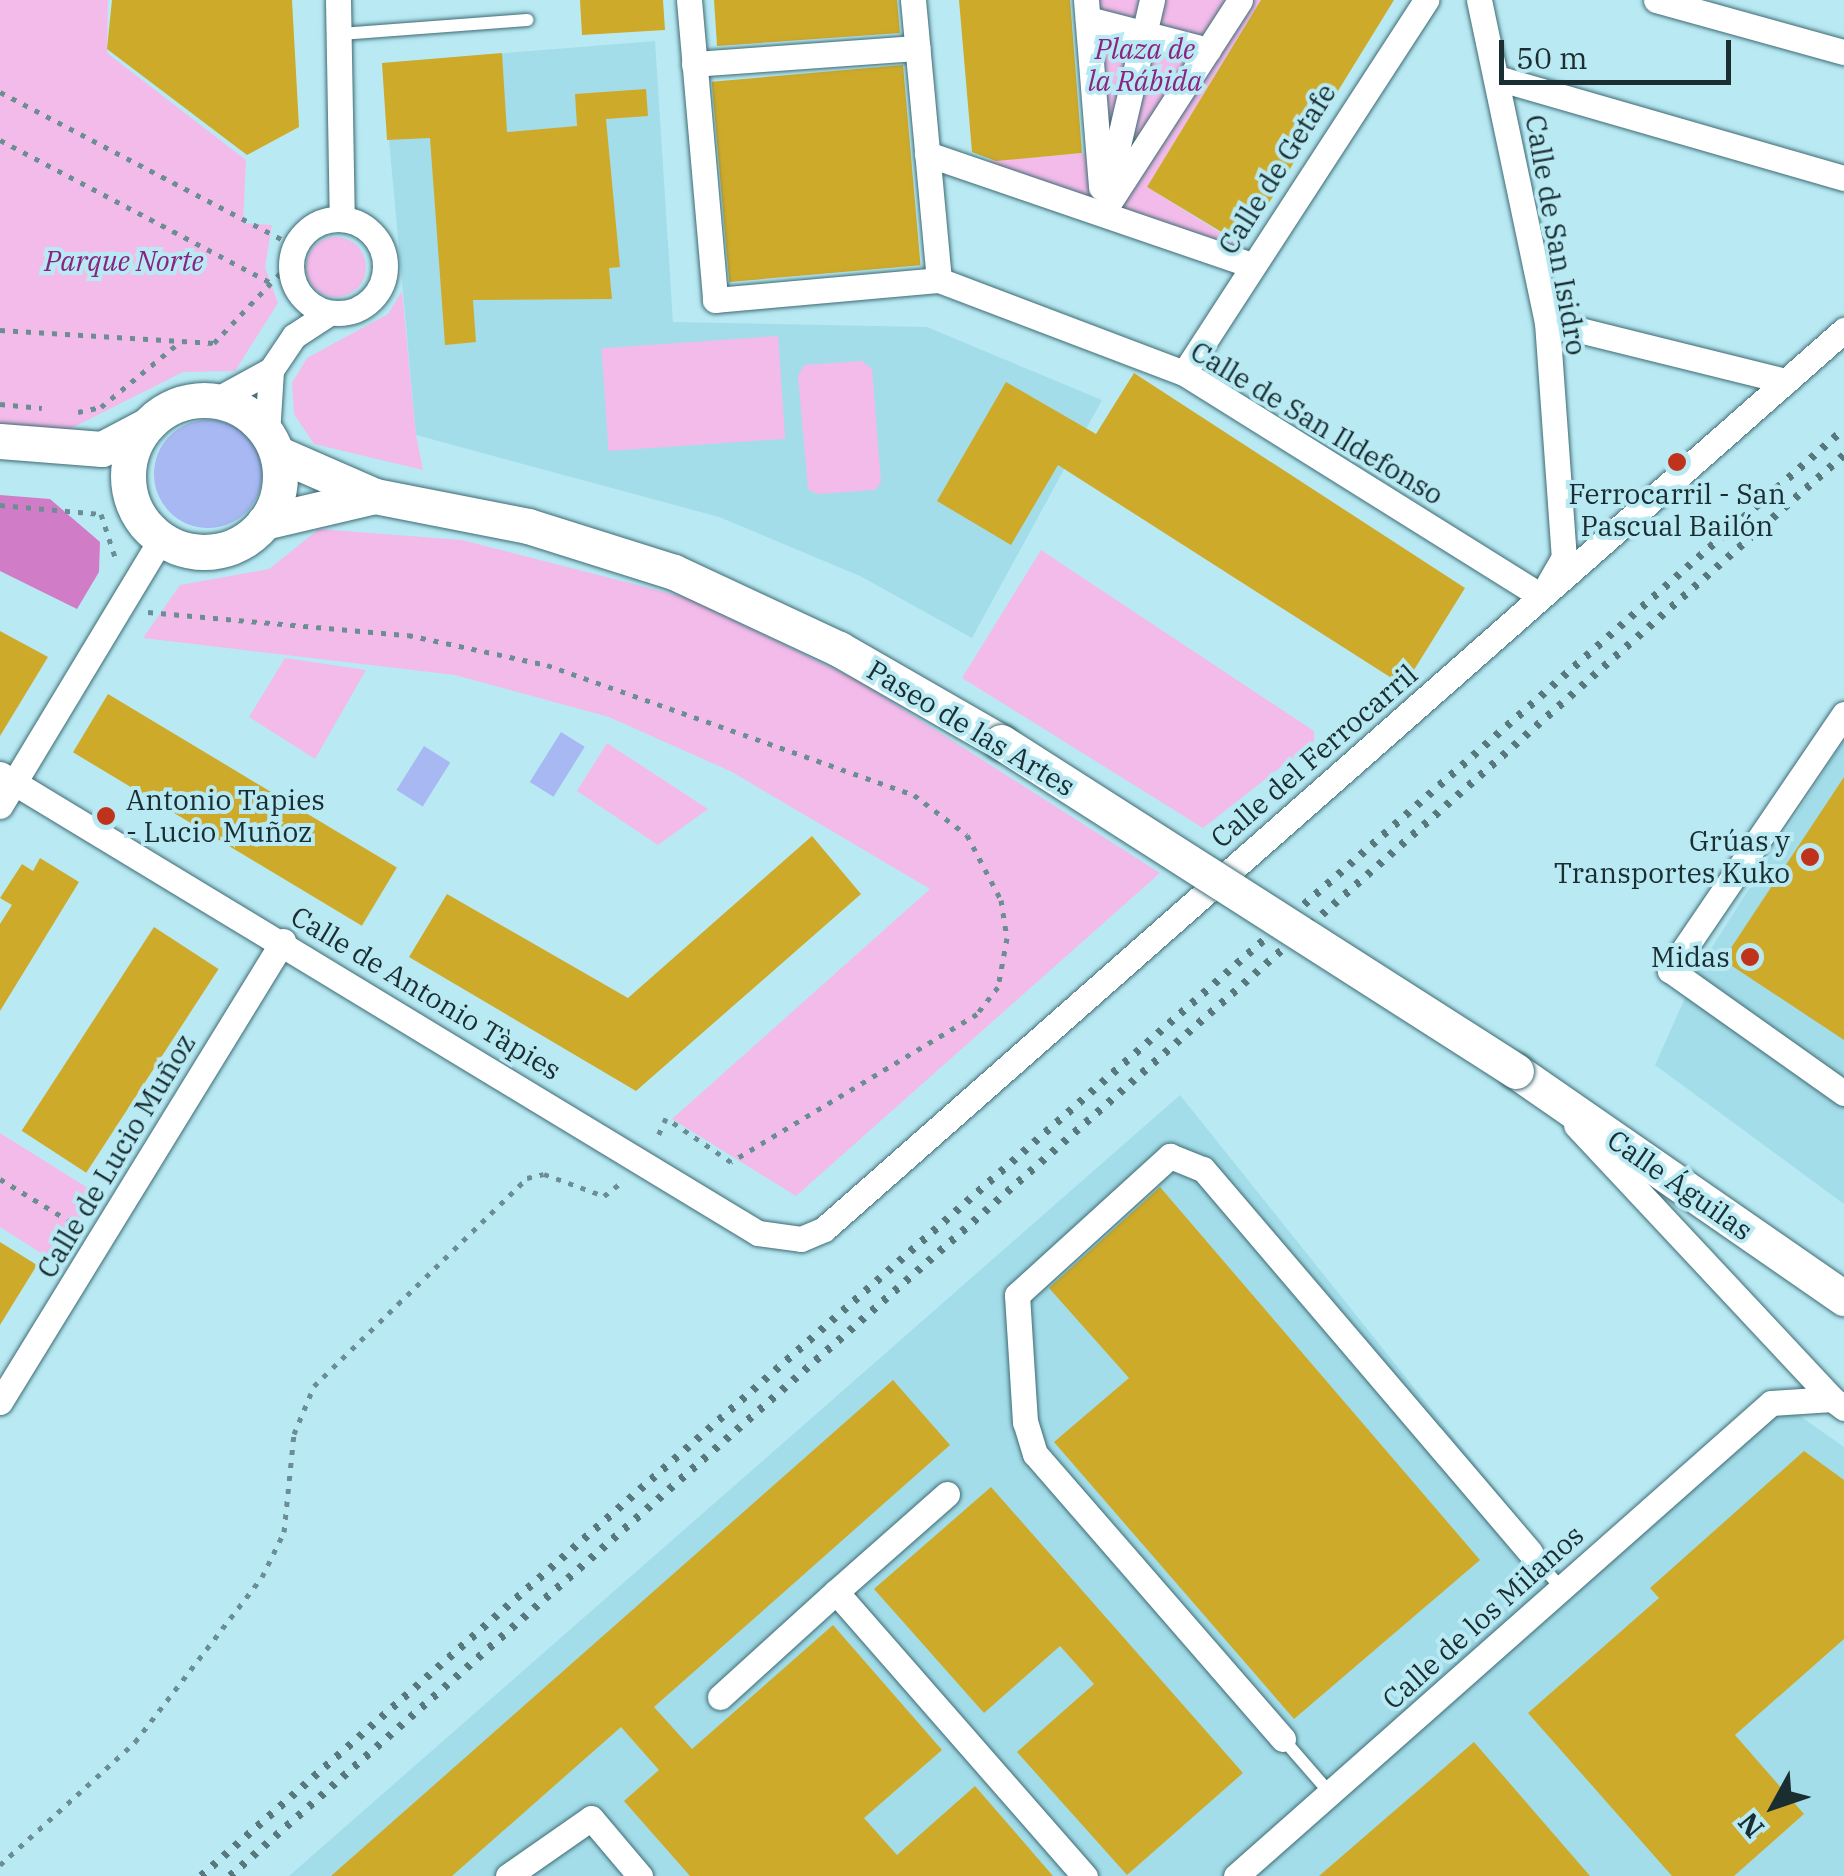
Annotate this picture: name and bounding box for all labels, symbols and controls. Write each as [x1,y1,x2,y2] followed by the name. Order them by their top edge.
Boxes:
[1504,20,1736,82] scale bar
[1088,32,1202,98] park label: Plaza de la Rábida
[1516,38,1588,77] text: 50 m
[1211,78,1343,260] street label: Calle de Getafe
[1518,112,1594,358] street label: Calle de San Isidro
[44,244,204,278] park label: Parque Norte
[1185,334,1449,512] street label: Calle de San Ildefonso
[1666,451,1688,473] marker: Ferrocarril - San Pascual Bailón
[1568,477,1786,543] place label: Ferrocarril - San Pascual Bailón
[861,653,1081,803] street label: Paseo de las Artes
[1204,657,1424,855] street label: Calle del Ferrocarril
[126,783,325,849] place label: Antonio Tapies - Lucio Muñoz
[95,805,117,827] marker: Antonio Tapies - Lucio Muñoz
[1554,824,1790,890] place label: Grúas y Transportes Kuko
[1799,846,1821,868] marker: Grúas y Transportes Kuko
[285,899,567,1087] street label: Calle de Antonio Tàpies
[1651,940,1730,974] place label: Midas
[1739,946,1761,968] marker: Midas
[30,1028,202,1284] street label: Calle de Lucio Muñoz
[1601,1123,1759,1247] street label: Calle Águilas
[1376,1518,1590,1716] street label: Calle de los Milanos
[1724,1756,1824,1856] north arrow
[1729,1805,1772,1846] text: N

